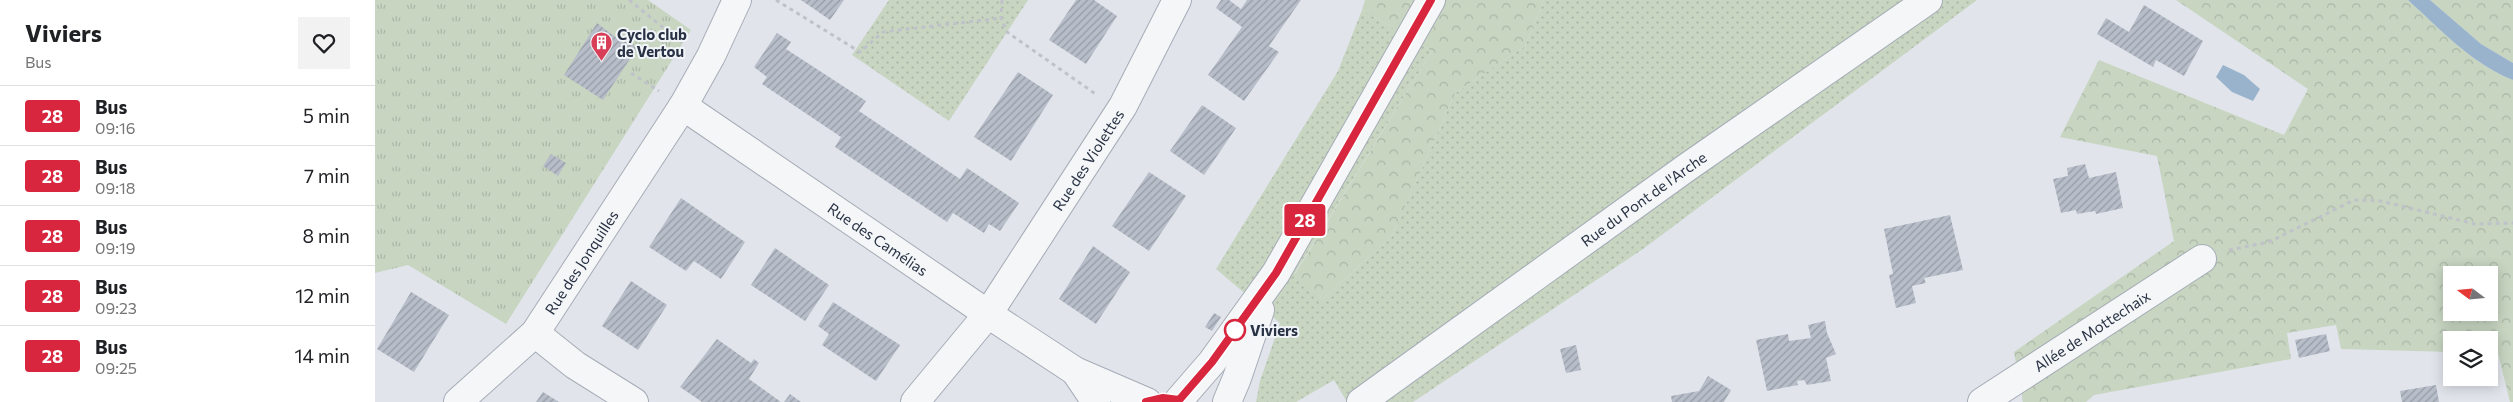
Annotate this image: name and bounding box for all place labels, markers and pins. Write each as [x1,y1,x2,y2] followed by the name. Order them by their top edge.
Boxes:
[617,25,687,60] place label: Cyclo club de Vertou
[589,31,613,62] building icon: Cyclo club de Vertou
[1224,319,1246,341] marker: Viviers
[1250,321,1298,339] place label: Viviers

